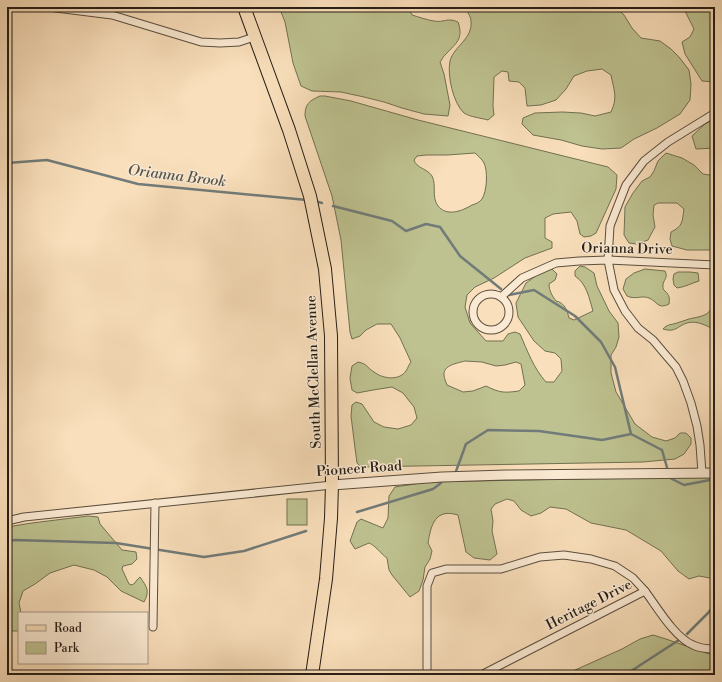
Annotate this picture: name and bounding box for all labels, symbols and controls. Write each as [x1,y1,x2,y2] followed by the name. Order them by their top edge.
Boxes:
[127,161,227,191] water label: Orianna Brook
[581,239,673,259] street label: Orianna Drive
[302,295,326,449] street label: South McClellan Avenue
[316,457,403,481] street label: Pioneer Road
[543,576,635,634] street label: Heritage Drive
[18,612,148,664] legend
[54,621,82,636] text: Road
[54,641,80,656] text: Park

